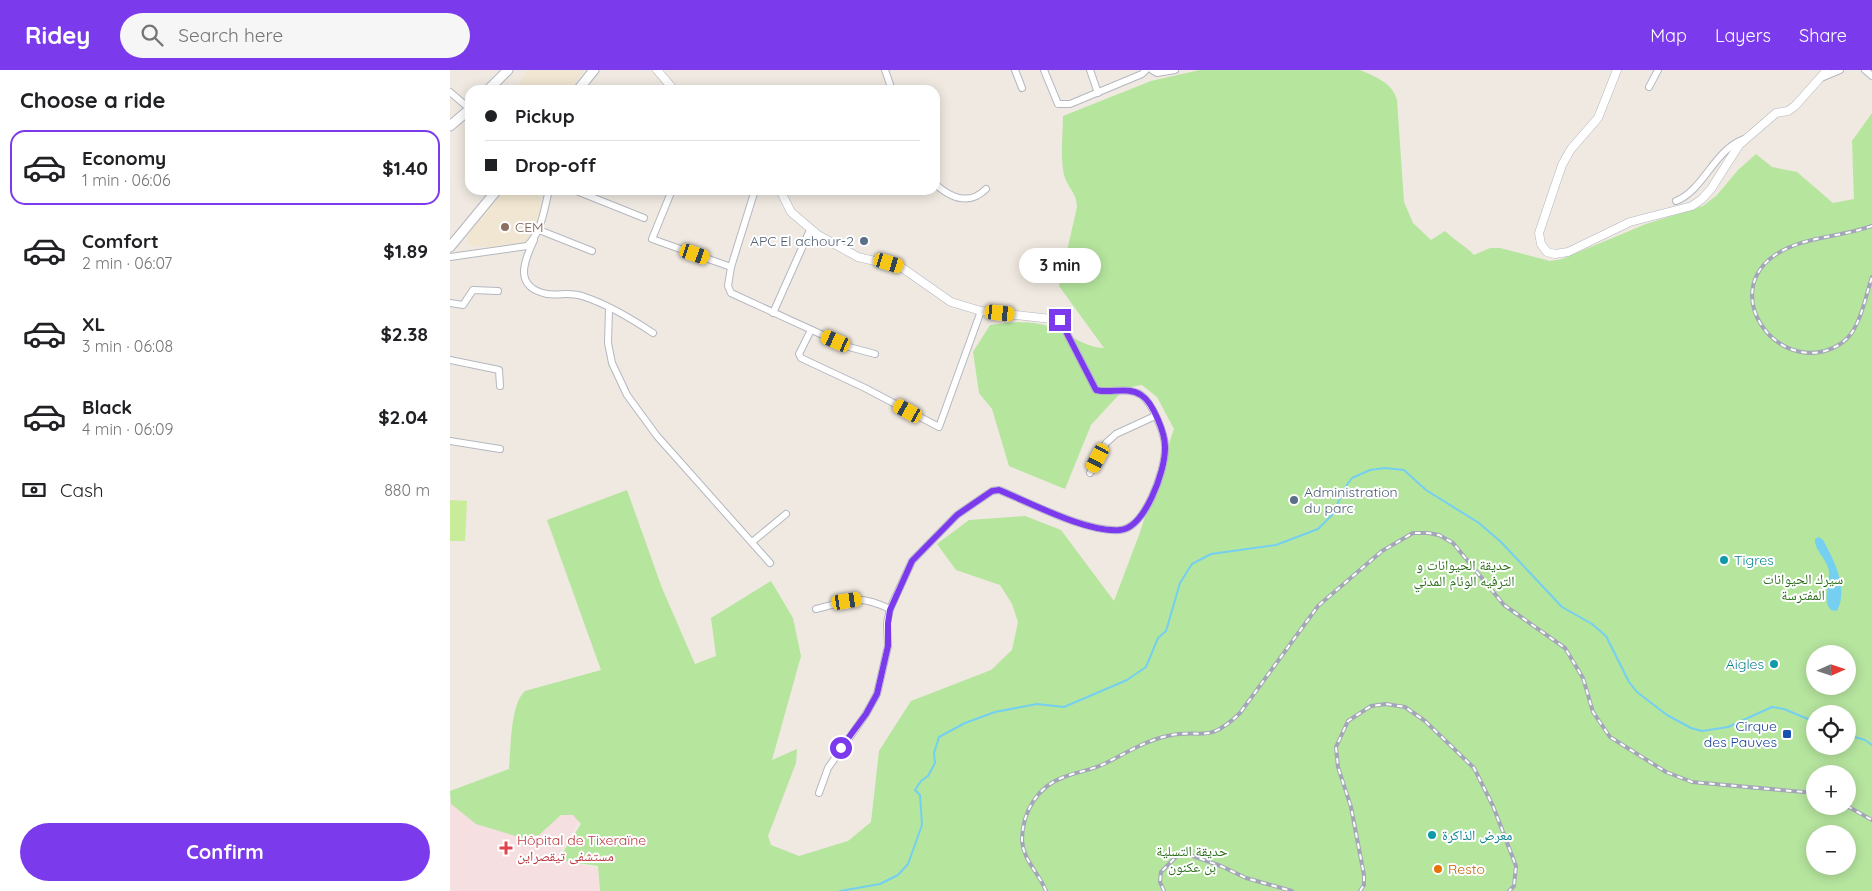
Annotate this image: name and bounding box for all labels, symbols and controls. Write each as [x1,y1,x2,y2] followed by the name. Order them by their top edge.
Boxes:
[120,13,470,58] search box
[25,20,90,50] text: Ridey
[138,21,166,49] icon: search
[178,23,283,47] text: Search here
[1650,24,1687,47] text: Map
[1715,24,1771,47] text: Layers
[1799,24,1847,47] text: Share
[20,86,165,114] text: Choose a ride
[515,104,575,128] text: Pickup
[22,145,67,190] icon: car
[82,146,166,170] text: Economy
[515,153,596,177] text: Drop-off
[382,156,428,180] text: $1.40
[82,170,171,190] text: 1 min · 06:06
[515,218,544,236] place label: CEM
[499,221,511,233] marker: CEM
[22,228,67,273] icon: car
[82,229,159,253] text: Comfort
[750,232,854,250] place label: APC El achour-2
[858,235,870,247] marker: APC El achour-2
[383,239,428,263] text: $1.89
[678,242,711,266] car
[1019,248,1101,282] callout: 3 min
[872,251,905,275] car
[82,253,172,273] text: 2 min · 06:07
[1039,255,1081,275] text: 3 min
[984,304,1015,322] car
[1049,309,1071,331] route end
[22,311,67,356] icon: car
[82,312,105,336] text: XL
[380,322,428,346] text: $2.38
[819,328,852,354] car
[82,336,173,356] text: 3 min · 06:08
[22,394,67,439] icon: car
[82,395,132,419] text: Black
[891,397,924,425] car
[378,405,428,429] text: $2.04
[82,419,174,439] text: 4 min · 06:09
[1084,441,1111,475] car
[20,476,48,504] icon: cash
[60,478,104,502] text: Cash
[384,480,430,500] text: 880 m
[1304,483,1398,517] place label: Administration du parc
[1288,494,1300,506] marker: Administration du parc
[1734,551,1774,569] place label: Tigres
[1718,554,1730,566] marker: Tigres
[1413,556,1515,593] park label: حديقة الحيوانات و الترفيه الوئام المدني
[1763,570,1843,604] park label: سيرك الحيوانات المفترسة
[831,591,862,611] car
[1806,645,1856,695] north arrow
[1806,645,1856,875] map controls
[1726,655,1764,673] place label: Aigles
[1768,658,1780,670] marker: Aigles
[1806,705,1856,755] button: locate
[1704,717,1777,751] place label: Cirque des Pauves
[1781,728,1793,740] marker: Cirque des Pauves
[830,737,852,759] route start
[1806,765,1856,815] button: +
[20,823,430,881] button: Confirm
[1806,825,1856,875] button: −
[1442,826,1512,844] place label: معرض الذاكرة
[1426,829,1438,841] marker: معرض الذاكرة
[517,831,646,865] place label: Hôpital de Tixeraïne مستشفى تيقصراين
[499,841,513,855] marker: Hôpital de Tixeraïne مستشفى تيقصراين
[1156,842,1228,876] park label: حديقة التسلية بن عكنون
[1448,860,1485,878] place label: Resto
[1432,863,1444,875] marker: Resto

